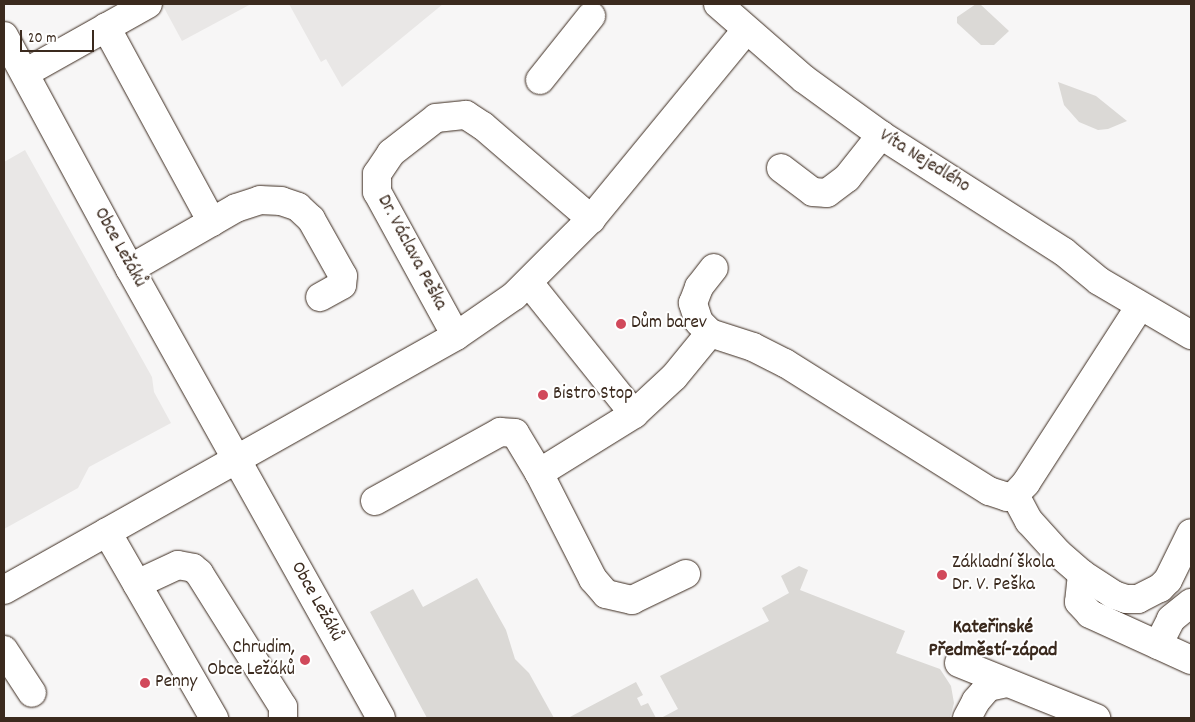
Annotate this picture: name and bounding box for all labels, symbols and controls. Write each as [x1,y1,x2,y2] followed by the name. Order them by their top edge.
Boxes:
[22,20,96,52] scale bar
[28,28,56,50] text: 20 m
[874,125,974,199] street label: Víta Nejedlého
[371,192,451,314] street label: Dr. Václava Peška
[88,204,150,292] street label: Obce Ležáků
[631,313,707,335] place label: Dům barev
[615,318,627,330] marker: Dům barev
[553,384,633,406] place label: Bistro Stop
[537,389,549,401] marker: Bistro Stop
[952,553,1055,597] place label: Základní škola Dr. V. Peška
[285,558,347,646] street label: Obce Ležáků
[936,569,948,581] marker: Základní škola Dr. V. Peška
[929,616,1057,663] district label: Kateřinské Předměstí-západ
[207,638,295,682] place label: Chrudim, Obce Ležáků
[299,654,311,666] marker: Chrudim, Obce Ležáků
[155,672,197,694] place label: Penny
[139,677,151,689] marker: Penny

